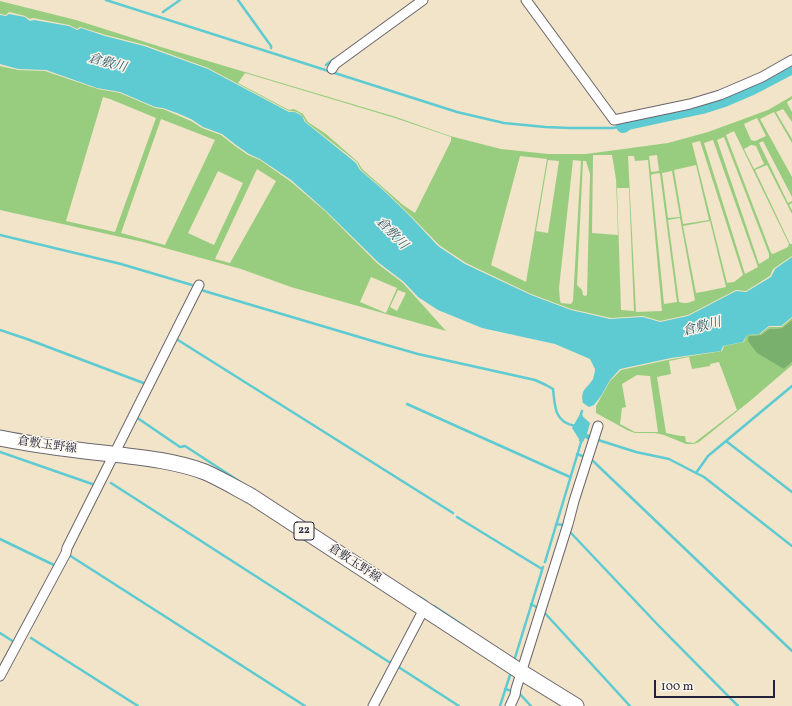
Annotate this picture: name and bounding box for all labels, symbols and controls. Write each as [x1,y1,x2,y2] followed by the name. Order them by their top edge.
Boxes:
[86,51,128,77] water label: 倉敷川
[372,215,410,253] water label: 倉敷川
[681,315,723,341] water label: 倉敷川
[16,435,78,457] street label: 倉敷玉野線
[294,522,314,540] road number: 22
[325,542,383,586] street label: 倉敷玉野線
[656,672,777,698] scale bar
[661,679,693,695] text: 100 m

